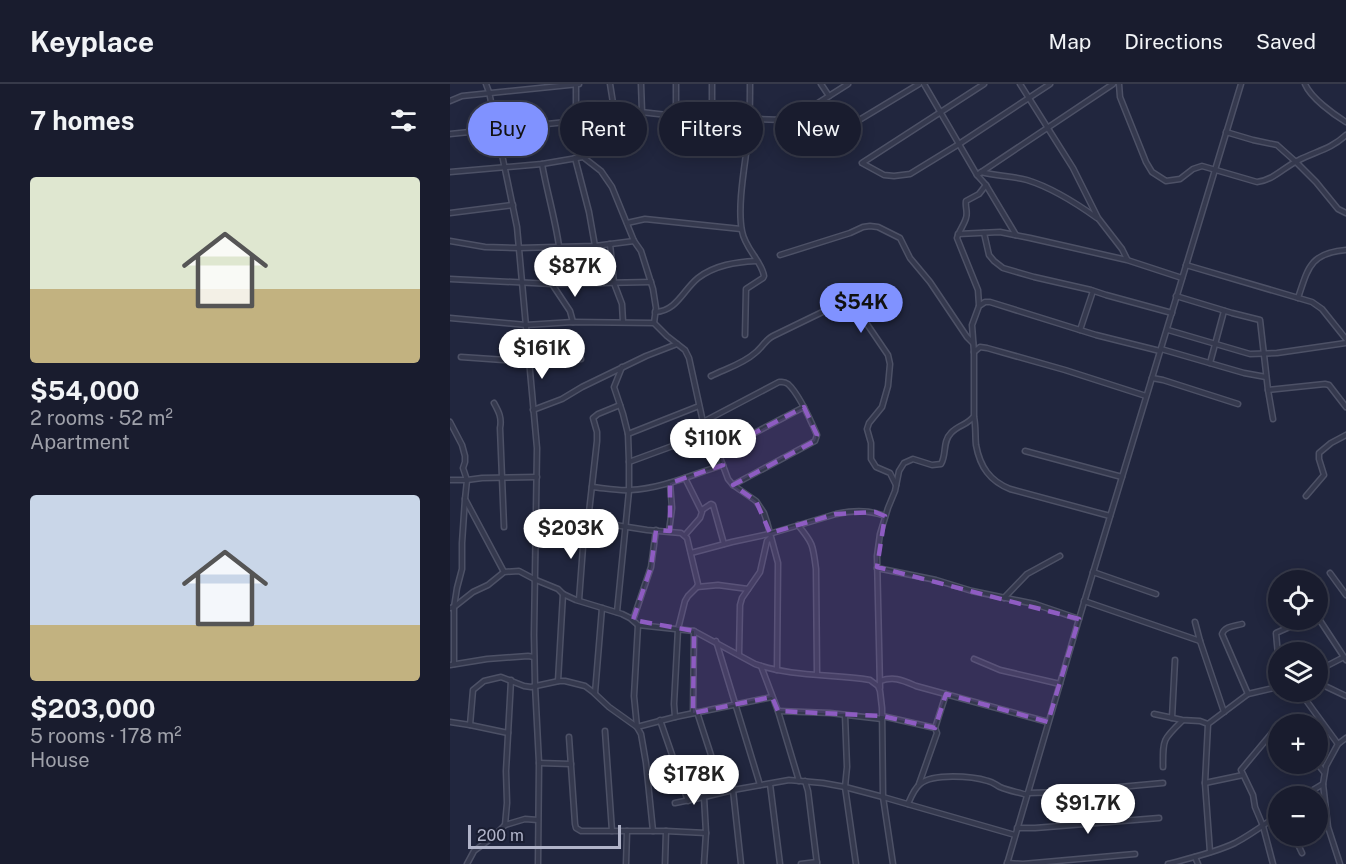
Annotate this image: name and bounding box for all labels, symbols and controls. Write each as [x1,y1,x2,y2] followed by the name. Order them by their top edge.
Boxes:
[30,25,154,58] text: Keyplace
[1049,29,1091,54] text: Map
[1124,29,1223,54] text: Directions
[1256,29,1316,54] text: Saved
[468,102,548,156] chip: Buy
[560,102,647,156] chip: Rent
[659,102,763,156] chip: Filters
[775,102,861,156] chip: New
[387,104,420,137] icon: filters
[30,105,134,136] text: 7 homes
[171,216,279,324] icon: home
[539,247,611,298] pin: $87K
[548,254,602,278] text: $87K
[825,283,897,334] pin: $54K
[834,290,888,314] text: $54K
[500,329,584,380] pin: $161K
[513,336,571,360] text: $161K
[30,375,140,406] text: $54,000
[30,406,173,430] text: 2 rooms · 52 m²
[671,419,755,470] pin: $110K
[684,426,742,450] text: $110K
[30,430,130,454] text: Apartment
[529,509,613,560] pin: $203K
[538,516,604,540] text: $203K
[171,534,279,642] icon: home
[1268,570,1328,846] map controls
[1268,570,1328,630] button: locate
[1268,642,1328,702] button: layers
[30,693,155,724] text: $203,000
[1268,714,1328,774] button: +
[30,724,182,748] text: 5 rooms · 178 m²
[30,748,90,772] text: House
[652,755,736,806] pin: $178K
[663,762,725,786] text: $178K
[1039,784,1137,835] pin: $91.7K
[1268,786,1328,846] button: −
[1055,791,1121,815] text: $91.7K
[468,822,621,850] scale bar
[477,826,524,845] text: 200 m

